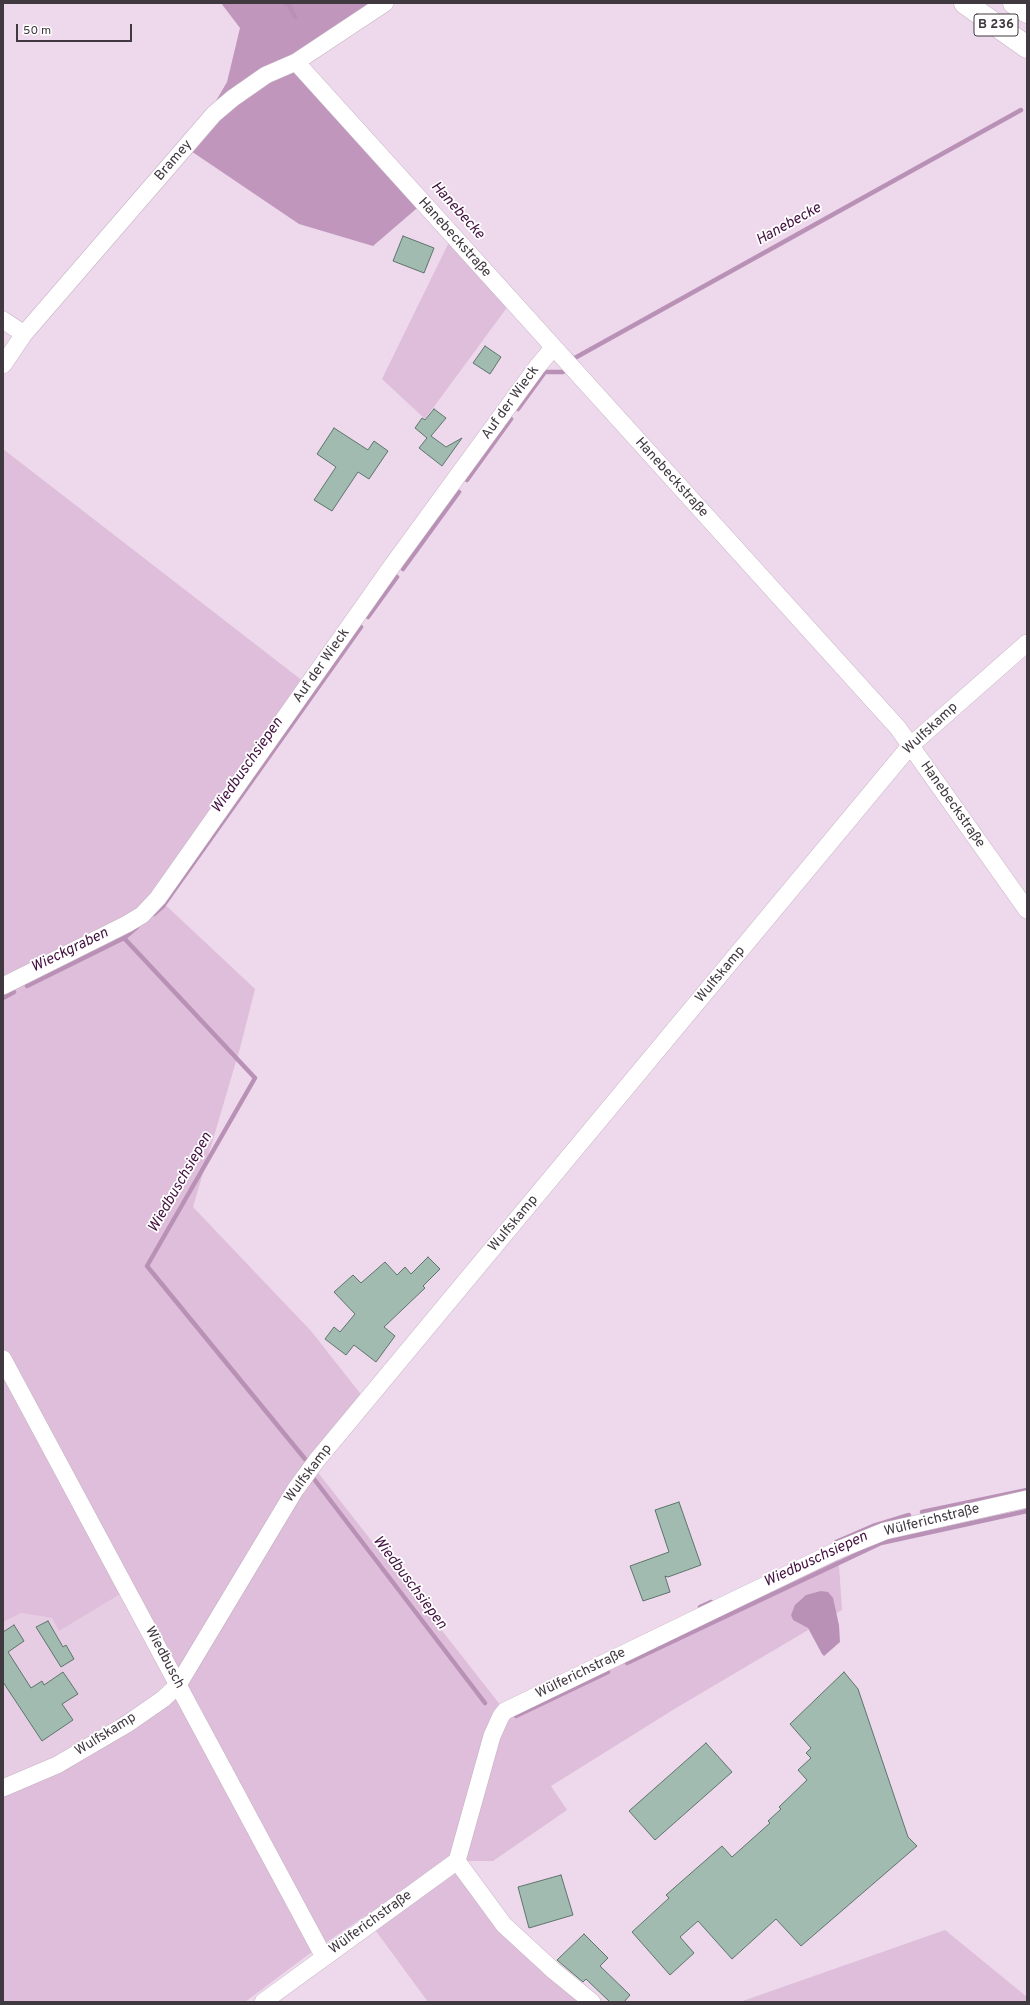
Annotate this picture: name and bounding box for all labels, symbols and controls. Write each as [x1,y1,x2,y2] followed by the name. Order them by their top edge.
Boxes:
[974,14,1018,36] road number: B 236
[18,16,134,42] scale bar
[23,23,51,39] text: 50 m
[152,137,196,185] street label: Bramey
[426,178,488,244] water label: Hanebecke
[414,195,494,281] street label: Hanebeckstraße
[753,200,825,250] water label: Hanebecke
[479,363,543,443] street label: Auf der Wieck
[631,435,711,521] street label: Hanebeckstraße
[290,626,354,706] street label: Auf der Wieck
[900,699,962,759] street label: Wulfskamp
[208,715,288,817] water label: Wiedbuschsiepen
[916,759,988,851] street label: Hanebeckstraße
[29,925,111,977] water label: Wieckgraben
[692,943,750,1007] street label: Wulfskamp
[145,1130,217,1236] water label: Wiedbuschsiepen
[485,1192,543,1256] street label: Wulfskamp
[282,1442,336,1506] street label: Wulfskamp
[882,1501,982,1541] street label: Wülferichstraße
[761,1528,871,1592] water label: Wiedbuschsiepen
[368,1533,450,1633] water label: Wiedbuschsiepen
[141,1624,187,1692] street label: Wiedbusch
[533,1645,629,1703] street label: Wülferichstraße
[72,1710,140,1760] street label: Wulfskamp
[326,1887,416,1959] street label: Wülferichstraße

